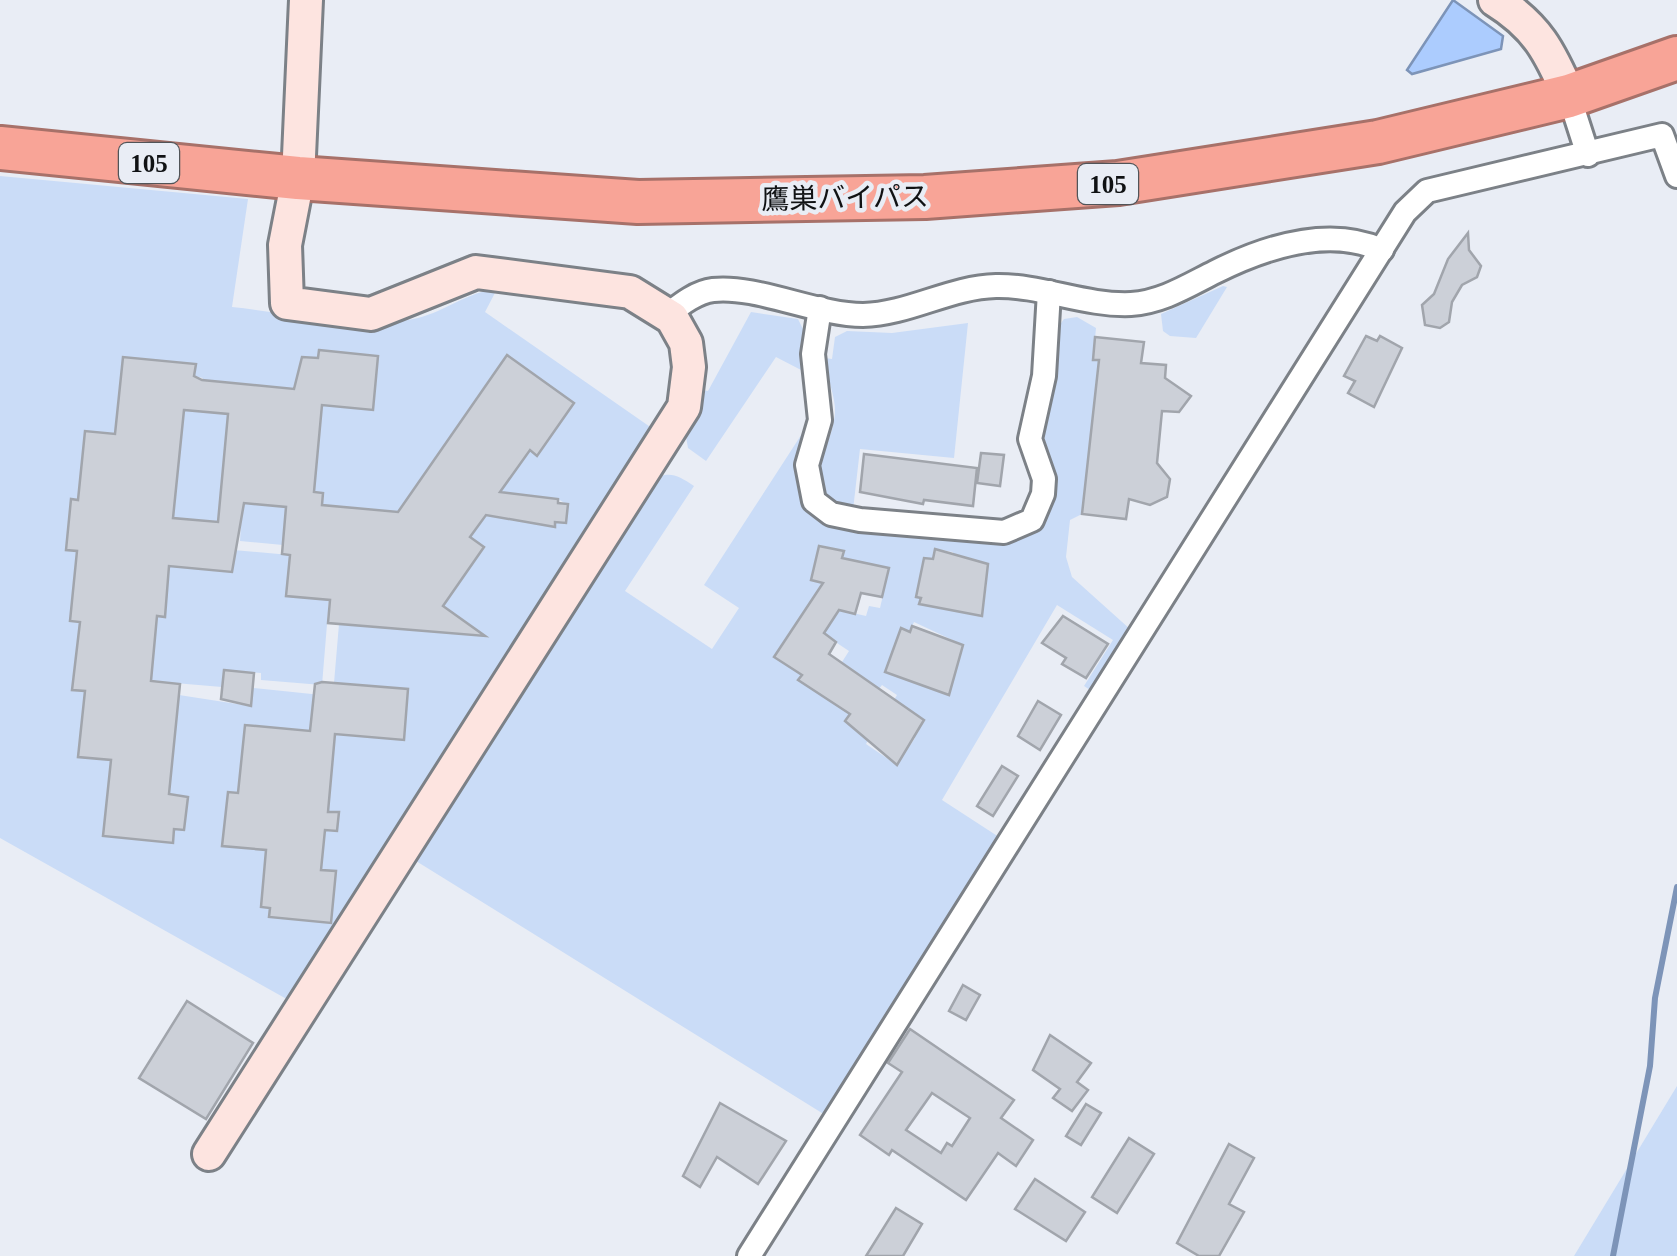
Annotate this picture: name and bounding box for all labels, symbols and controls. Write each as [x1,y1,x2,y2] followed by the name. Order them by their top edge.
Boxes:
[119,143,179,183] road number: 105
[1078,164,1138,204] road number: 105
[761,181,929,215] street label: 鷹巣バイパス

